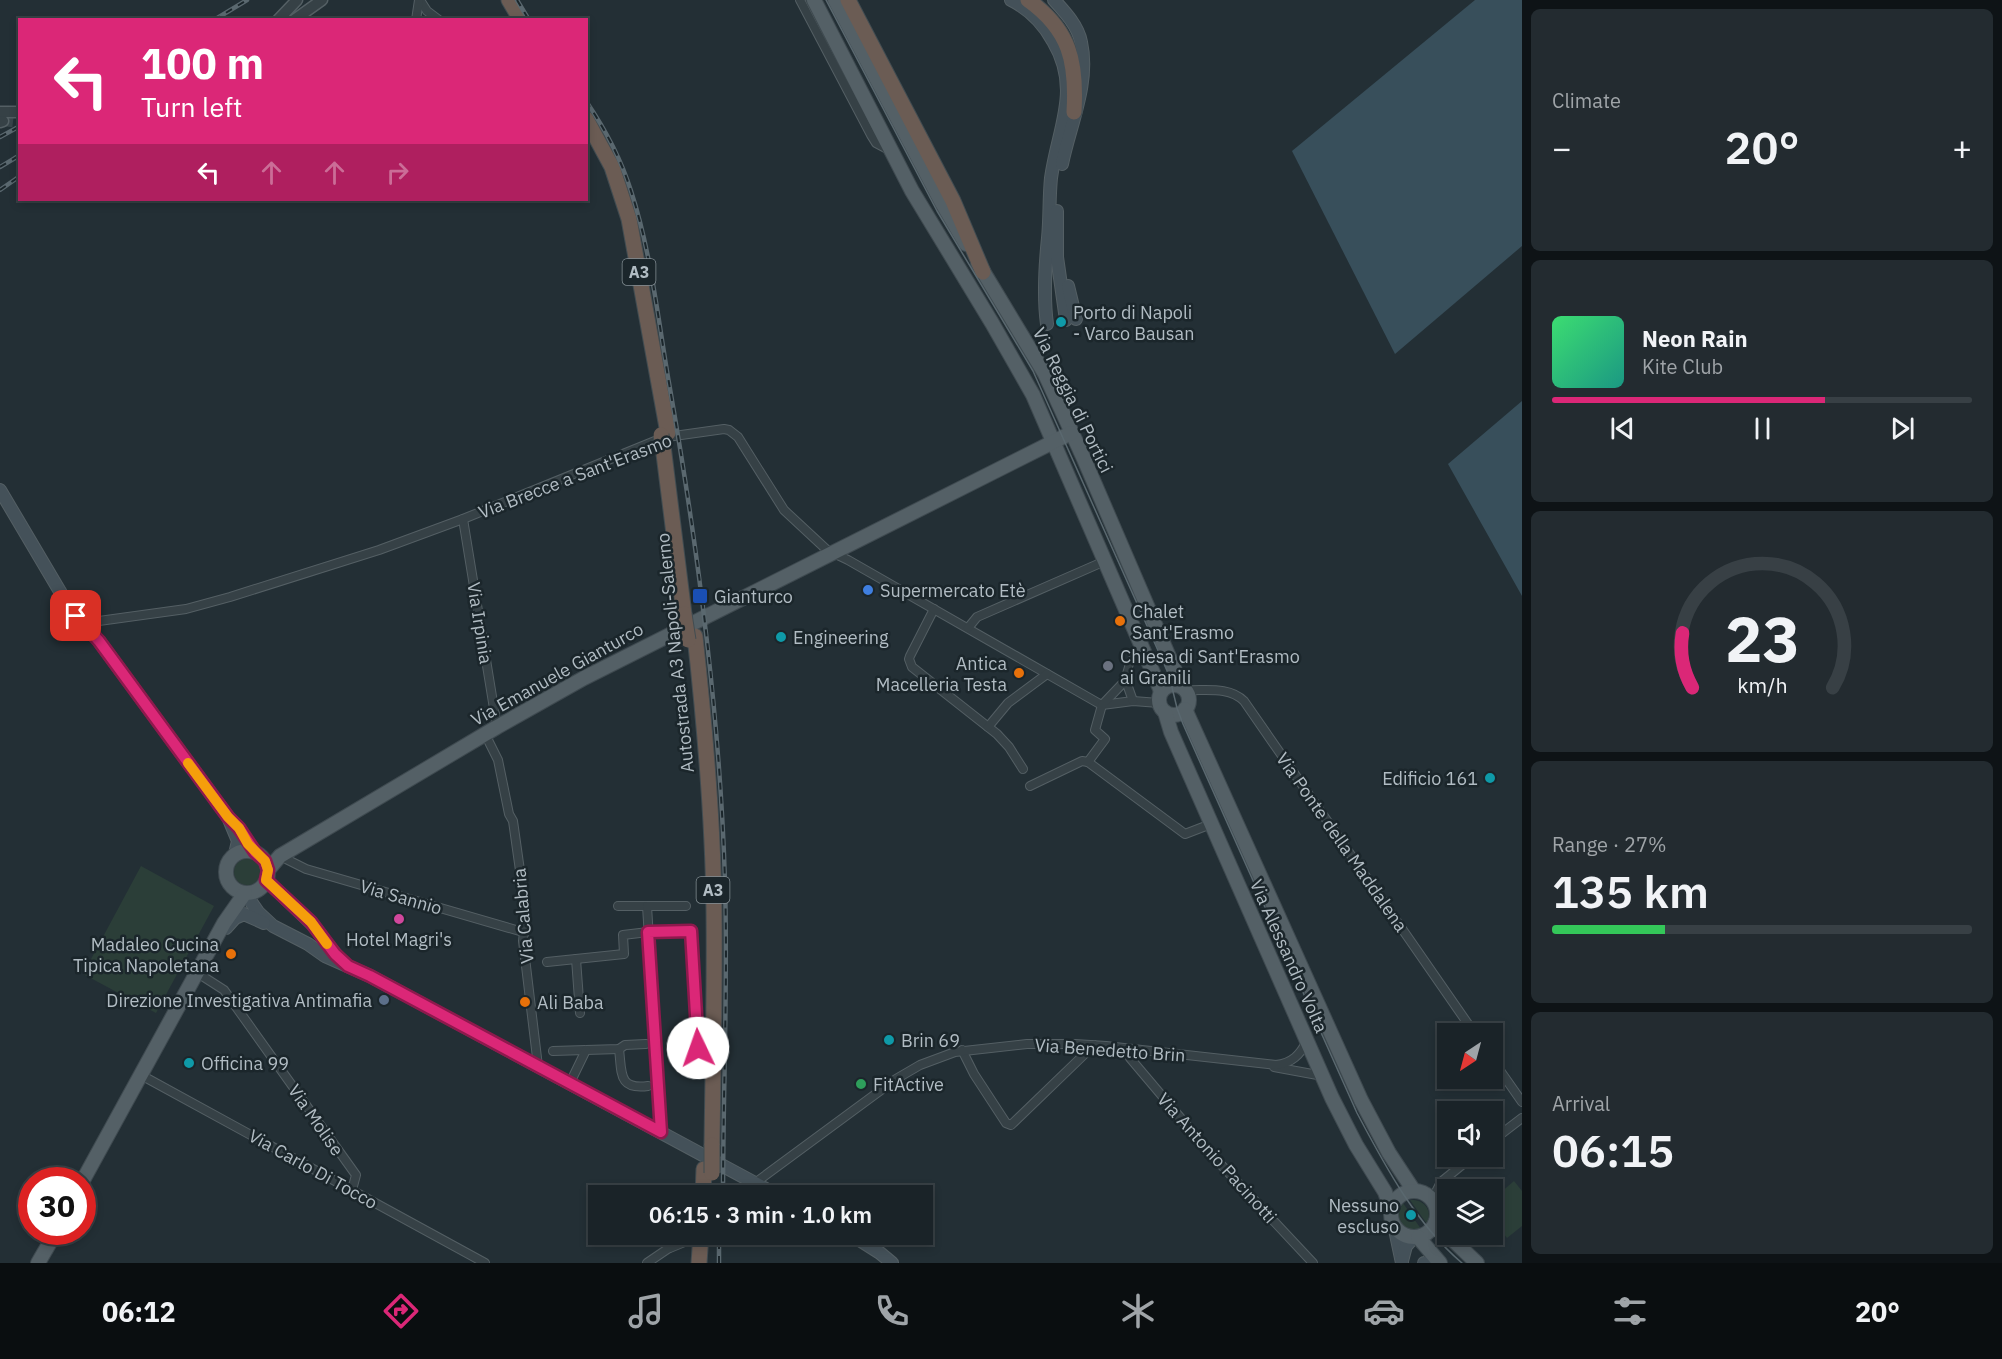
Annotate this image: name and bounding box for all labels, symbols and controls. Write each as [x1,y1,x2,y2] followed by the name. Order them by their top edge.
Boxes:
[141,36,264,91] text: 100 m
[42,42,120,120] icon: left
[1552,87,1621,114] text: Climate
[141,89,242,124] text: Turn left
[1724,118,1800,176] text: 20°
[1552,126,1572,169] text: −
[1952,126,1972,169] text: +
[192,156,225,189] icon: left
[255,156,288,189] icon: ahead
[318,156,351,189] icon: ahead
[381,156,414,189] icon: right
[622,259,656,285] road number: A3
[1073,301,1194,345] place label: Porto di Napoli - Varco Bausan
[1054,315,1068,329] marker: Porto di Napoli - Varco Bausan
[1028,324,1118,476] street label: Via Reggia di Portici
[1642,324,1748,353] text: Neon Rain
[1642,353,1723,380] text: Kite Club
[1606,412,1639,445] icon: previous
[1746,412,1779,445] icon: pause
[1886,412,1919,445] icon: next
[475,428,675,524] street label: Via Brecce a Sant'Erasmo
[651,532,699,774] street label: Autostrada A3 Napoli-Salerno
[880,579,1026,602] place label: Supermercato Etè
[462,581,498,666] street label: Via Irpinia
[861,583,875,597] marker: Supermercato Etè
[714,585,793,608] place label: Gianturco
[691,587,709,605] marker: Gianturco
[50,590,101,641] pin
[59,599,92,632] icon: arrive
[1725,599,1799,680] text: 23
[1132,600,1234,644] place label: Chalet Sant'Erasmo
[1113,614,1127,628] marker: Chalet Sant'Erasmo
[467,617,647,731] street label: Via Emanuele Gianturco
[793,626,889,649] place label: Engineering
[774,630,788,644] marker: Engineering
[1120,645,1300,689] place label: Chiesa di Sant'Erasmo ai Granili
[876,652,1007,696] place label: Antica Macelleria Testa
[1101,659,1115,673] marker: Chiesa di Sant'Erasmo ai Granili
[1012,666,1026,680] marker: Antica Macelleria Testa
[1737,672,1787,700] text: km/h
[1271,748,1413,936] street label: Via Ponte della Maddalena
[1382,767,1478,790] place label: Edificio 161
[1483,771,1497,785] marker: Edificio 161
[1552,831,1667,858] text: Range · 27%
[1552,862,1709,920] text: 135 km
[507,867,539,965] street label: Via Calabria
[357,874,445,920] street label: Via Sannio
[1245,876,1333,1037] street label: Via Alessandro Volta
[696,877,730,903] road number: A3
[392,912,406,926] marker: Hotel Magri's
[346,928,452,951] place label: Hotel Magri's
[73,933,219,977] place label: Madaleo Cucina Tipica Napoletana
[224,947,238,961] marker: Madaleo Cucina Tipica Napoletana
[106,989,372,1012] place label: Direzione Investigativa Antimafia
[537,991,604,1014] place label: Ali Baba
[377,993,391,1007] marker: Direzione Investigativa Antimafia
[518,995,532,1009] marker: Ali Baba
[666,1016,730,1080] position arrow
[1437,1023,1503,1089] north arrow
[1437,1023,1503,1245] map controls
[901,1029,960,1052] place label: Brin 69
[882,1033,896,1047] marker: Brin 69
[1034,1033,1186,1067] street label: Via Benedetto Brin
[201,1052,289,1075] place label: Officina 99
[182,1056,196,1070] marker: Officina 99
[873,1073,944,1096] place label: FitActive
[854,1077,868,1091] marker: FitActive
[283,1080,349,1160] street label: Via Molise
[1152,1088,1282,1228] street label: Via Antonio Pacinotti
[1552,1090,1610,1117] text: Arrival
[1437,1101,1503,1167] button: sound
[1552,1121,1674,1179] text: 06:15
[244,1124,382,1214] street label: Via Carlo Di Tocco
[18,1167,96,1245] speed limit sign: 30
[1437,1179,1503,1245] button: layers
[1328,1194,1399,1238] place label: Nessuno escluso
[649,1200,872,1229] text: 06:15 · 3 min · 1.0 km
[1404,1208,1418,1222] marker: Nessuno escluso
[380,1290,422,1332] icon: directions
[625,1290,667,1332] icon: music
[871,1290,913,1332] icon: phone
[1117,1290,1159,1332] icon: climate
[1363,1290,1405,1332] icon: car
[1609,1290,1651,1332] icon: filters
[102,1294,176,1329] text: 06:12
[1855,1294,1900,1329] text: 20°

